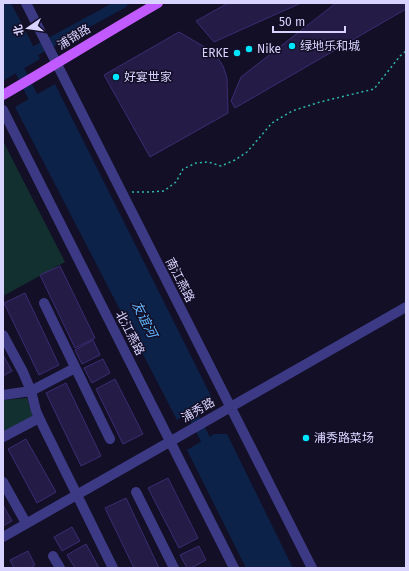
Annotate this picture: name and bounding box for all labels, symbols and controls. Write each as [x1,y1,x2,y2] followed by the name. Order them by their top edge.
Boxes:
[8,8,48,48] north arrow
[273,8,345,34] scale bar
[279,15,305,29] text: 50 m
[55,22,93,52] street label: 浦锦路
[11,23,26,37] text: 北
[300,39,360,53] place label: 绿地乐和城
[287,41,297,51] marker: 绿地乐和城
[257,42,281,56] place label: Nike
[244,44,254,54] marker: Nike
[202,46,229,60] place label: ERKE
[232,48,242,58] marker: ERKE
[124,70,172,84] place label: 好宴世家
[111,72,121,82] marker: 好宴世家
[163,255,197,305] street label: 南江燕路
[129,298,161,343] water label: 友谊河
[113,308,147,358] street label: 北江燕路
[179,395,217,425] street label: 浦秀路
[314,431,374,445] place label: 浦秀路菜场
[301,433,311,443] marker: 浦秀路菜场

